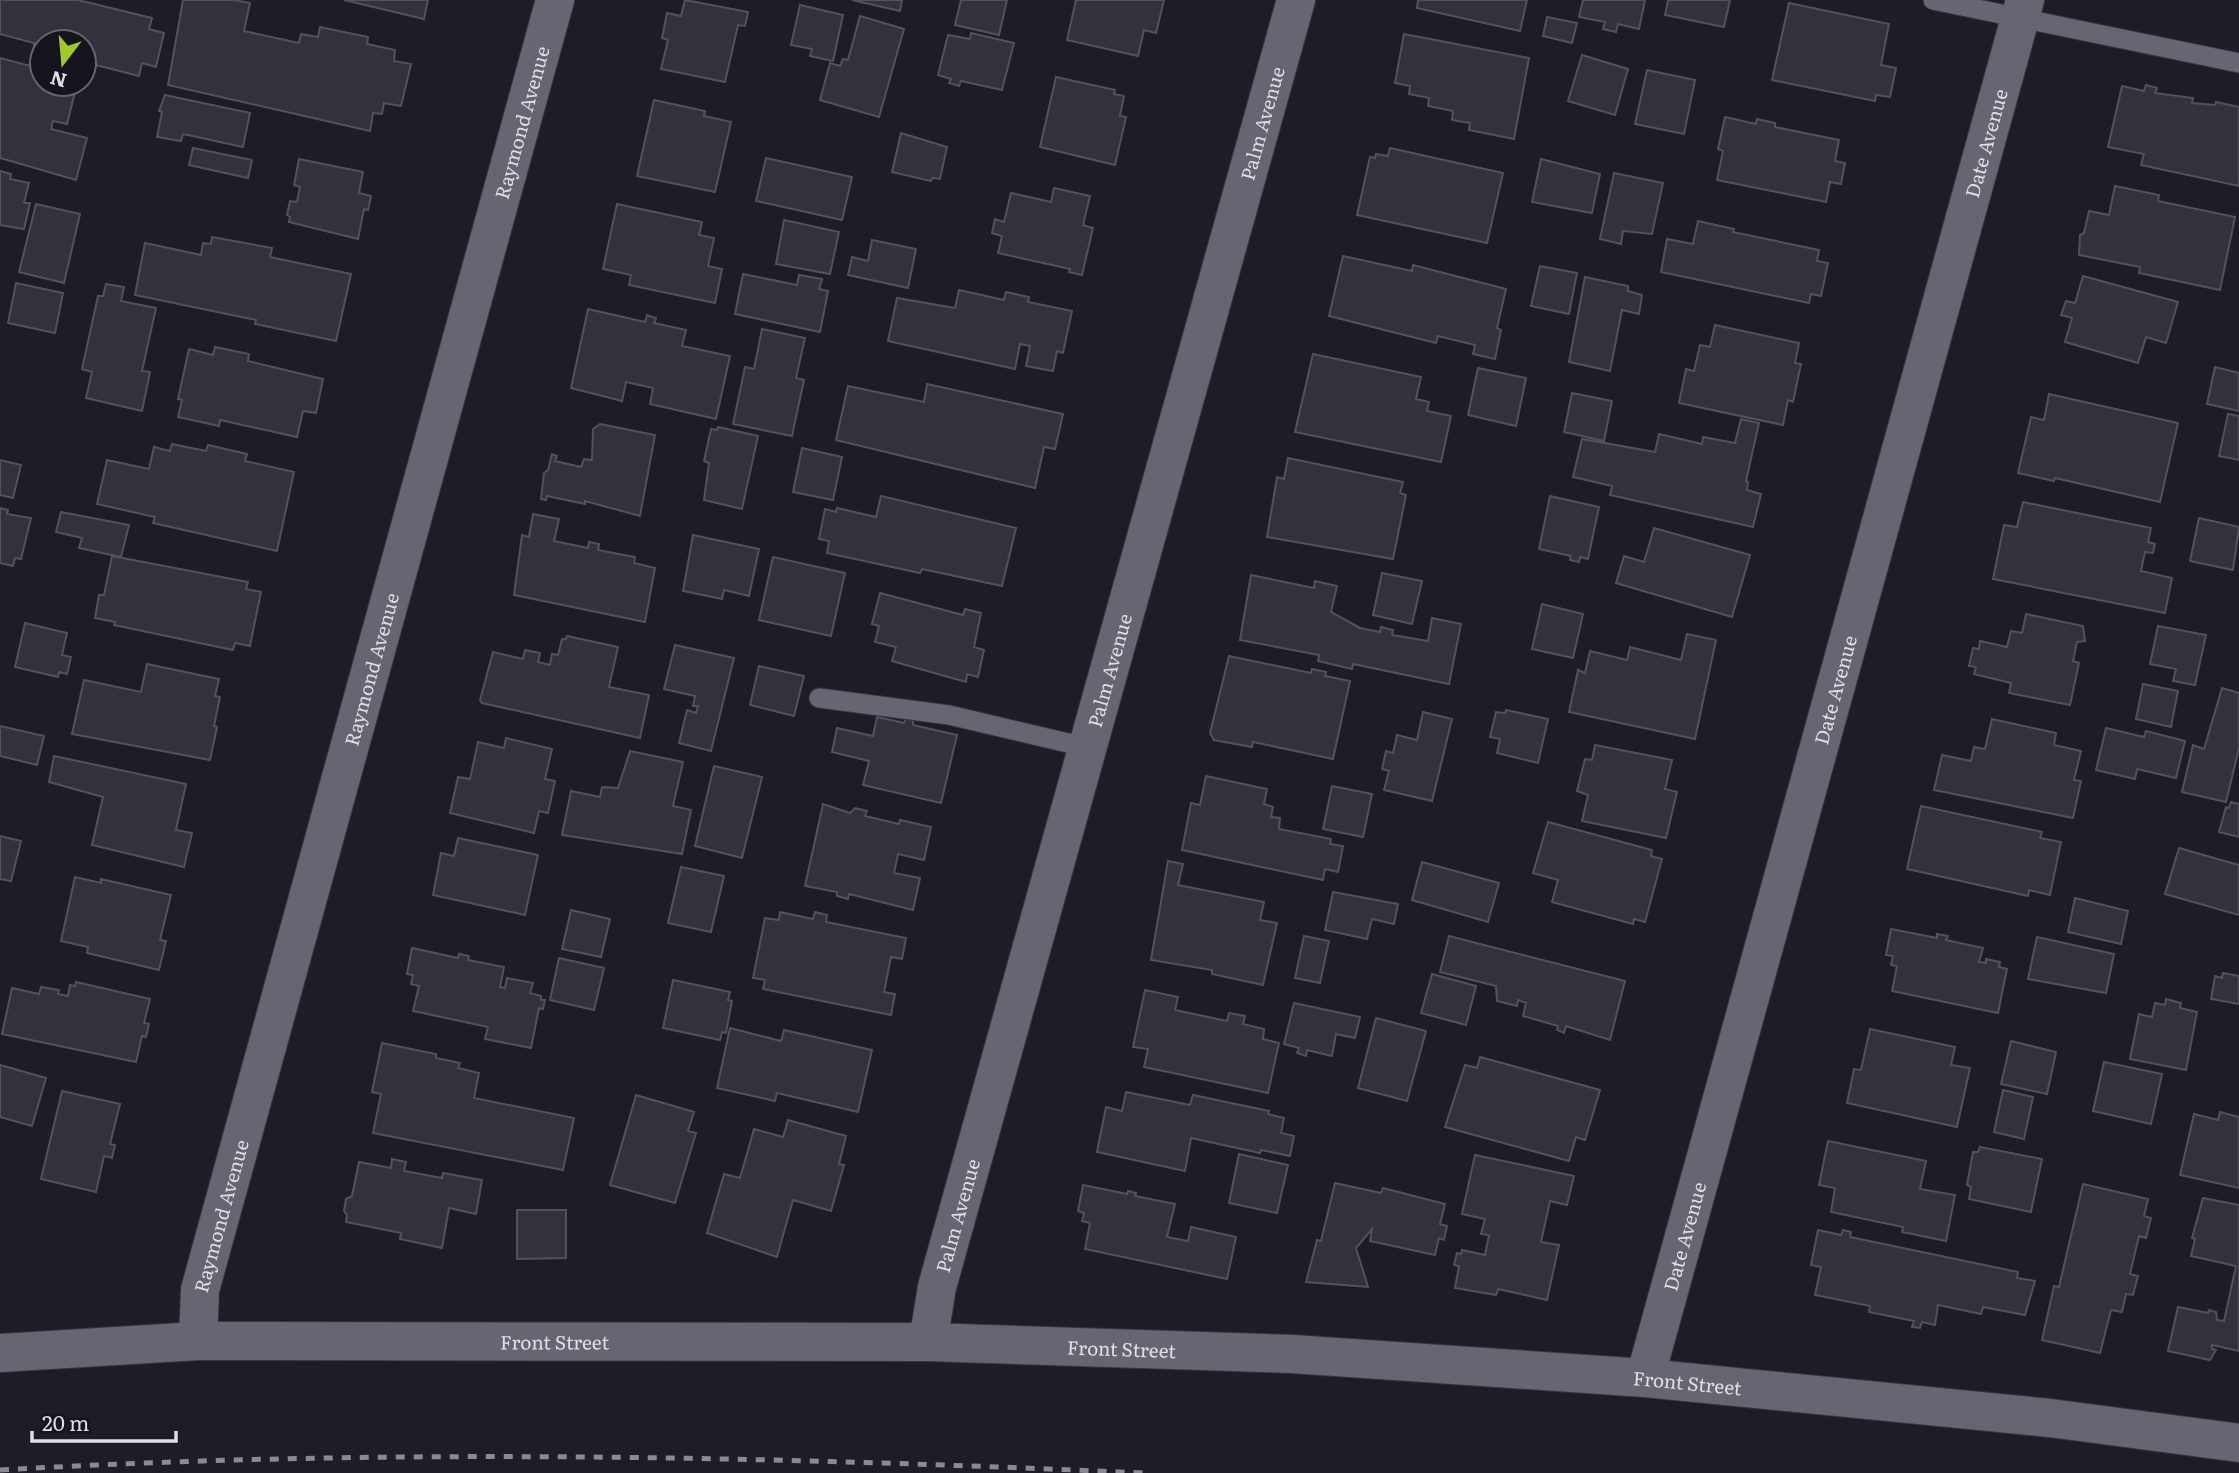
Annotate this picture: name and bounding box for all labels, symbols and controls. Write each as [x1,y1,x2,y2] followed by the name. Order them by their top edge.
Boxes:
[28,28,98,98] north arrow
[487,43,556,202] street label: Raymond Avenue
[1232,63,1291,183] street label: Palm Avenue
[46,65,70,96] text: N
[1957,85,2014,201] street label: Date Avenue
[336,589,405,749] street label: Raymond Avenue
[1080,610,1138,730] street label: Palm Avenue
[1806,632,1863,748] street label: Date Avenue
[186,1136,255,1295] street label: Raymond Avenue
[928,1155,986,1276] street label: Palm Avenue
[1656,1178,1713,1294] street label: Date Avenue
[500,1327,609,1356] street label: Front Street
[1067,1333,1177,1364] street label: Front Street
[1632,1363,1743,1402] street label: Front Street
[32,1400,175,1444] scale bar
[42,1406,89,1437] text: 20 m

